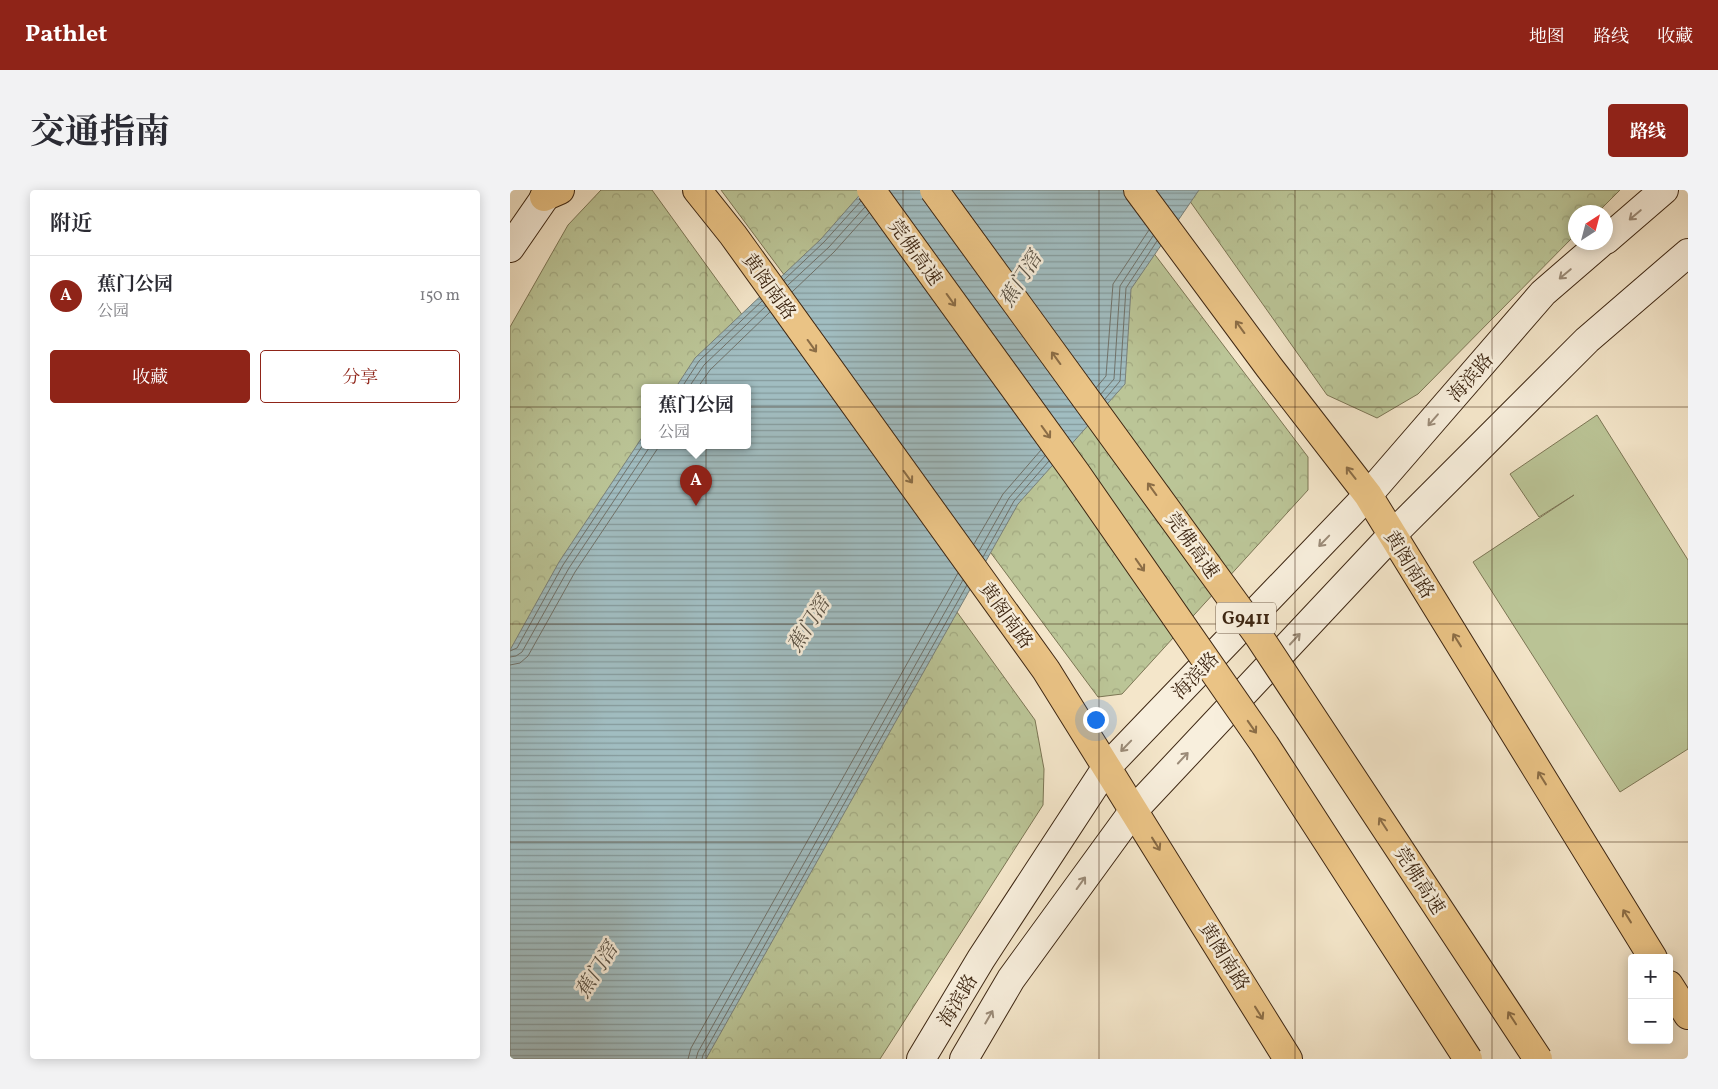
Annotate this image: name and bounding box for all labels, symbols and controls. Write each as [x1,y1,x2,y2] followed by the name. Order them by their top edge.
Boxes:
[25,18,107,52] text: Pathlet
[1529,25,1565,50] text: 地图
[1593,25,1629,50] text: 路线
[1657,25,1693,50] text: 收藏
[1608,104,1688,157] button: 路线
[30,110,170,158] text: 交通指南
[1568,205,1613,250] north arrow
[1628,209,1641,221] one-way arrow
[50,210,92,239] text: 附近
[882,215,947,292] street label: 莞佛高速
[994,245,1051,313] water label: 蕉门滘
[736,249,801,326] street label: 黄阁南路
[1559,268,1572,279] one-way arrow
[97,272,173,298] text: 蕉门公园
[60,285,72,307] text: A
[419,285,460,307] text: 150 m
[946,293,956,307] one-way arrow
[97,301,129,323] text: 公园
[1234,321,1245,334] one-way arrow
[807,338,818,352] one-way arrow
[1443,348,1500,408] street label: 海滨路
[50,350,250,403] button: 收藏
[260,350,460,403] button: 分享
[1051,352,1062,365] one-way arrow
[641,384,751,449] popup
[658,393,734,419] text: 蕉门公园
[1427,414,1439,427] one-way arrow
[658,422,690,444] text: 公园
[1041,425,1051,439] one-way arrow
[680,465,712,506] pin: A
[1346,466,1356,480] one-way arrow
[902,470,913,483] one-way arrow
[1147,482,1157,496] one-way arrow
[1159,508,1224,585] street label: 莞佛高速
[1377,526,1439,604] street label: 黄阁南路
[1318,535,1330,547] one-way arrow
[1135,558,1145,572] one-way arrow
[973,578,1038,655] street label: 黄阁南路
[782,590,839,658] water label: 蕉门滘
[1216,602,1276,633] road number: G9411
[1289,633,1301,646] one-way arrow
[1451,633,1461,647] one-way arrow
[1167,647,1226,706] street label: 海滨路
[1083,707,1109,733] your location
[1247,720,1257,734] one-way arrow
[1120,740,1132,753] one-way arrow
[1177,751,1189,764] one-way arrow
[1536,771,1546,785] one-way arrow
[1378,818,1388,832] one-way arrow
[1151,837,1161,851] one-way arrow
[1387,842,1450,920] street label: 莞佛高速
[1075,877,1086,890] one-way arrow
[1622,910,1632,924] one-way arrow
[1192,918,1254,996] street label: 黄阁南路
[570,936,627,1004] water label: 蕉门滘
[1628,954,1673,1044] map controls
[1628,954,1673,999] button: +
[933,970,985,1032] street label: 海滨路
[1628,999,1673,1044] button: −
[1255,1005,1265,1019] one-way arrow
[984,1010,994,1024] one-way arrow
[1506,1012,1516,1026] one-way arrow

